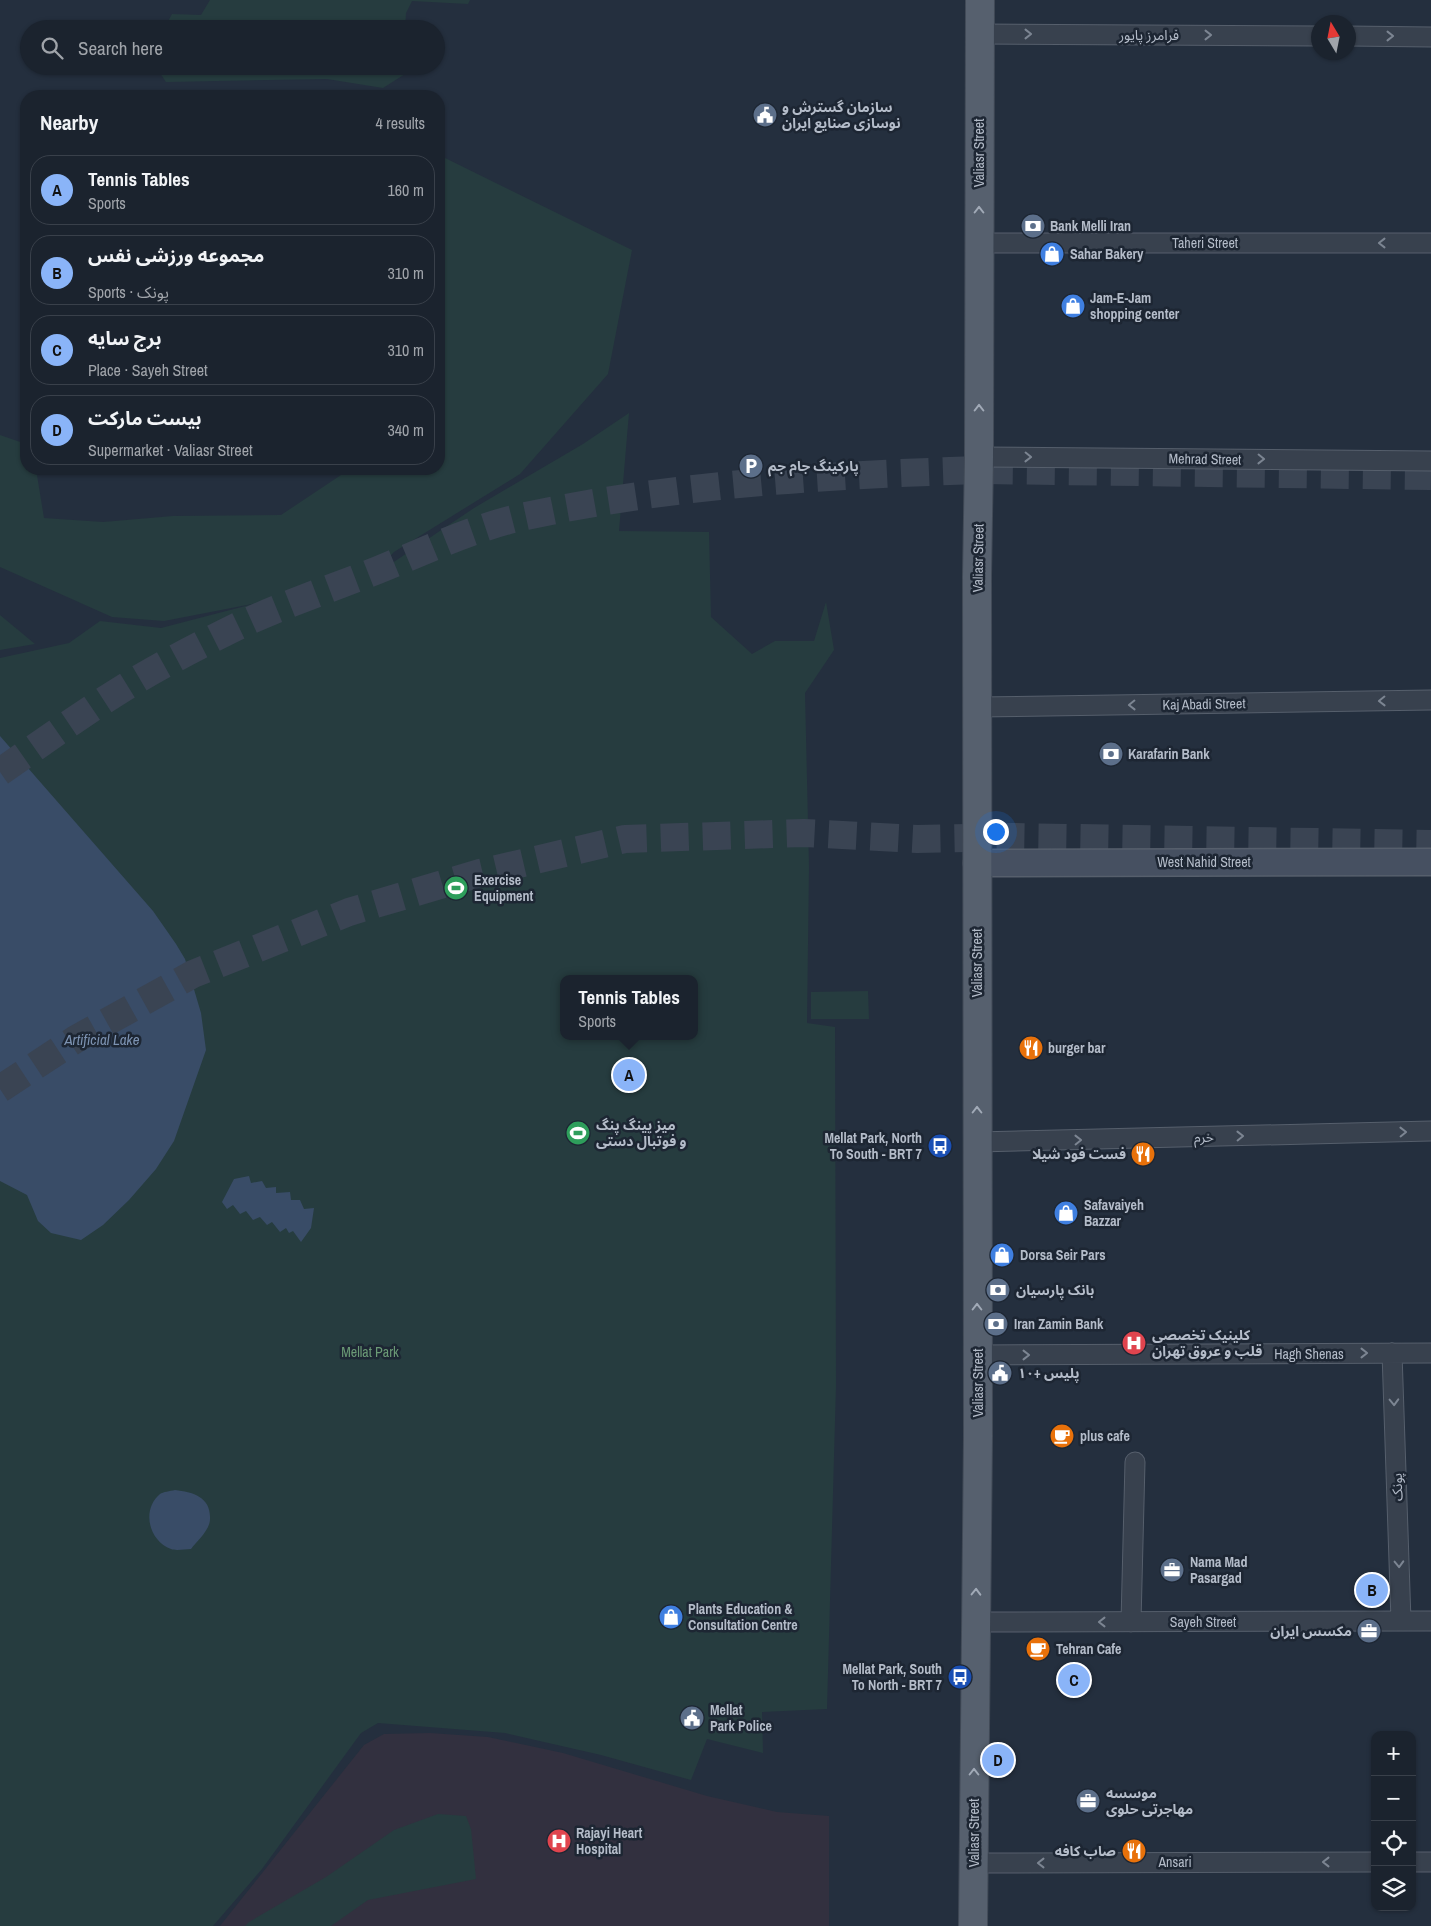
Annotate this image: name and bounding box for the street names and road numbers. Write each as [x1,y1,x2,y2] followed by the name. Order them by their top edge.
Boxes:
[1118,26,1179,45] street label: فرامرز پایور
[970,119,988,187] street label: Valiasr Street
[1172,234,1238,252] street label: Taheri Street
[1168,449,1242,469] street label: Mehrad Street
[968,523,988,593] street label: Valiasr Street
[1162,694,1246,714] street label: Kaj Abadi Street
[1157,853,1251,871] street label: West Nahid Street
[968,929,986,997] street label: Valiasr Street
[1194,1128,1214,1148] street label: خرم
[1274,1345,1344,1363] street label: Hagh Shenas
[969,1349,987,1417] street label: Valiasr Street
[1388,1473,1408,1501] street label: پونک
[1170,1613,1236,1631] street label: Sayeh Street
[965,1799,983,1867] street label: Valiasr Street
[1157,1853,1192,1871] street label: Ansari

